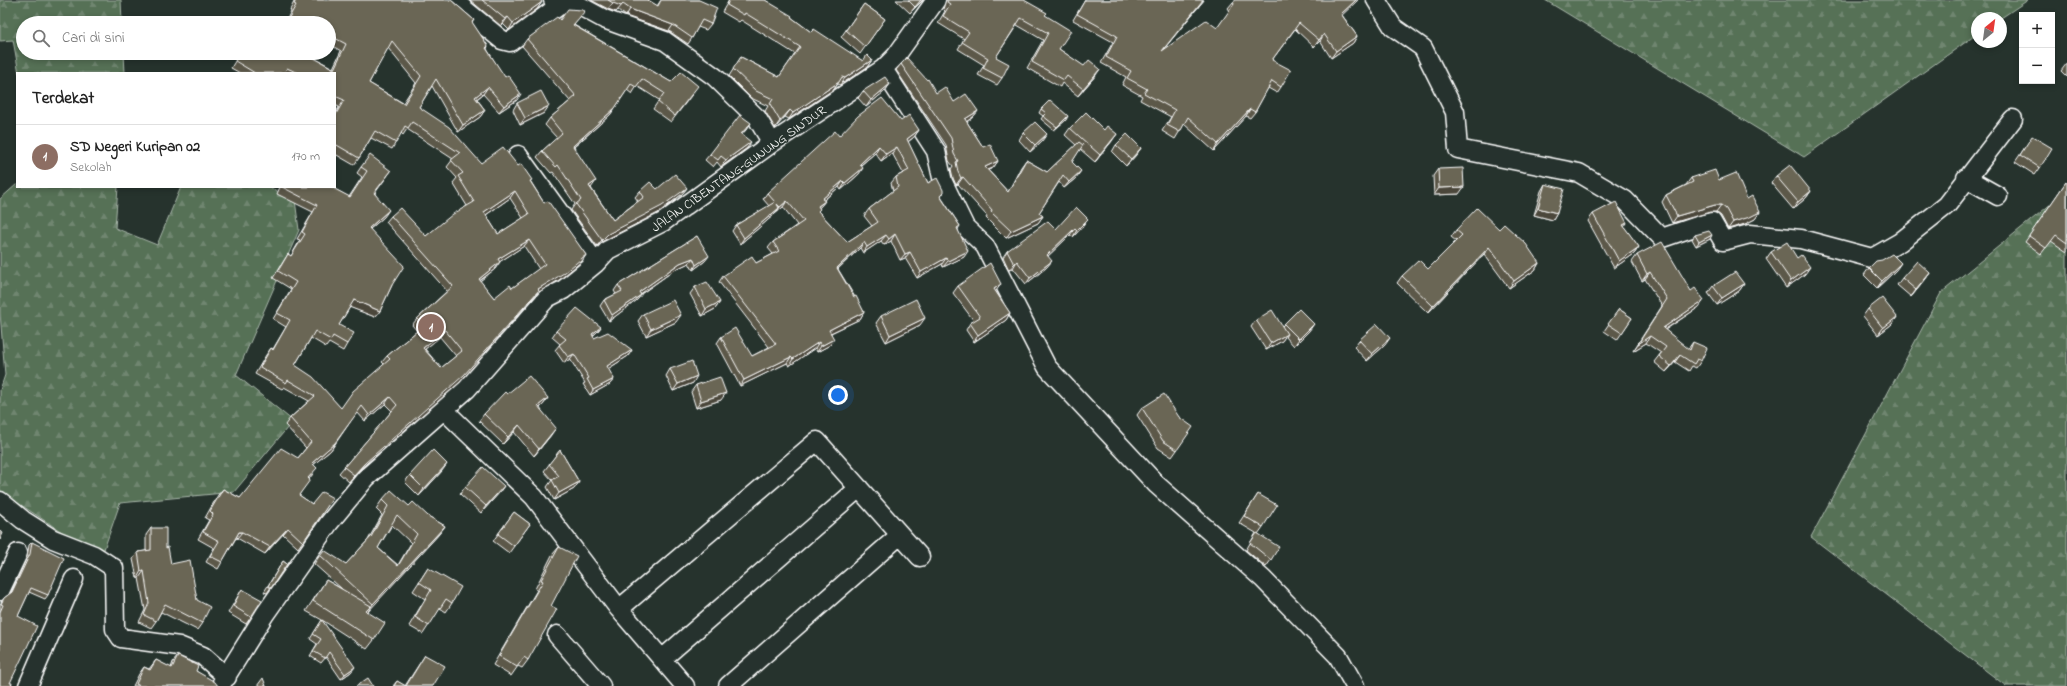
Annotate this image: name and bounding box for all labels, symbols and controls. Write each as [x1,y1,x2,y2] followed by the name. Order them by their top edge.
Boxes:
[1971,12,2007,48] north arrow
[2019,12,2055,84] map controls
[2019,12,2055,48] button: +
[16,16,336,60] search box
[30,27,52,49] icon: search
[62,27,125,49] text: Cari di sini
[2019,48,2055,84] button: −
[32,86,94,111] text: Terdekat
[648,101,831,237] street label: JALAN CIBENTANG–GUNUNG SINDUR
[70,136,200,158] text: SD Negeri Kuripan 02
[43,147,47,166] text: 1
[292,147,320,166] text: 170 m
[70,158,112,177] text: Sekolah
[418,312,444,342] pin: 1
[828,385,848,405] your location

